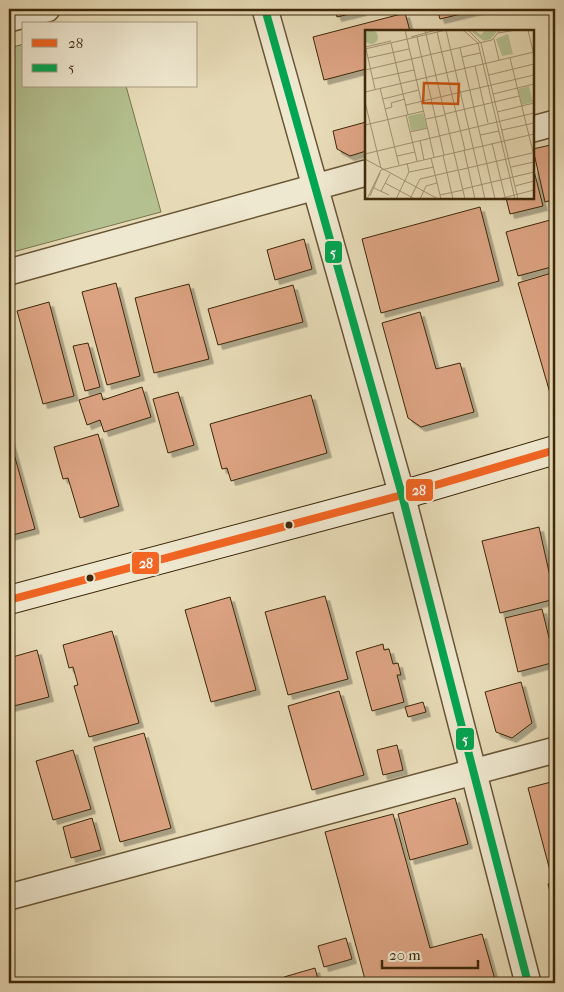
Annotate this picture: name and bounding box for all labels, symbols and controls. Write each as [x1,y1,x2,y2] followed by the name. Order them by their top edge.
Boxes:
[22,22,198,88] legend
[365,30,534,199] inset map
[68,34,83,52] text: 28
[68,58,74,76] text: 5
[324,240,343,264] line badge: 5
[330,244,336,261] text: 5
[405,478,434,502] line badge: 28
[412,482,426,499] text: 28
[284,520,294,530] unlabelled marker
[131,551,160,575] line badge: 28
[139,555,153,572] text: 28
[85,573,95,583] unlabelled marker
[455,727,475,751] line badge: 5
[462,731,468,748] text: 5
[382,937,478,969] scale bar
[389,946,421,964] text: 20 m

